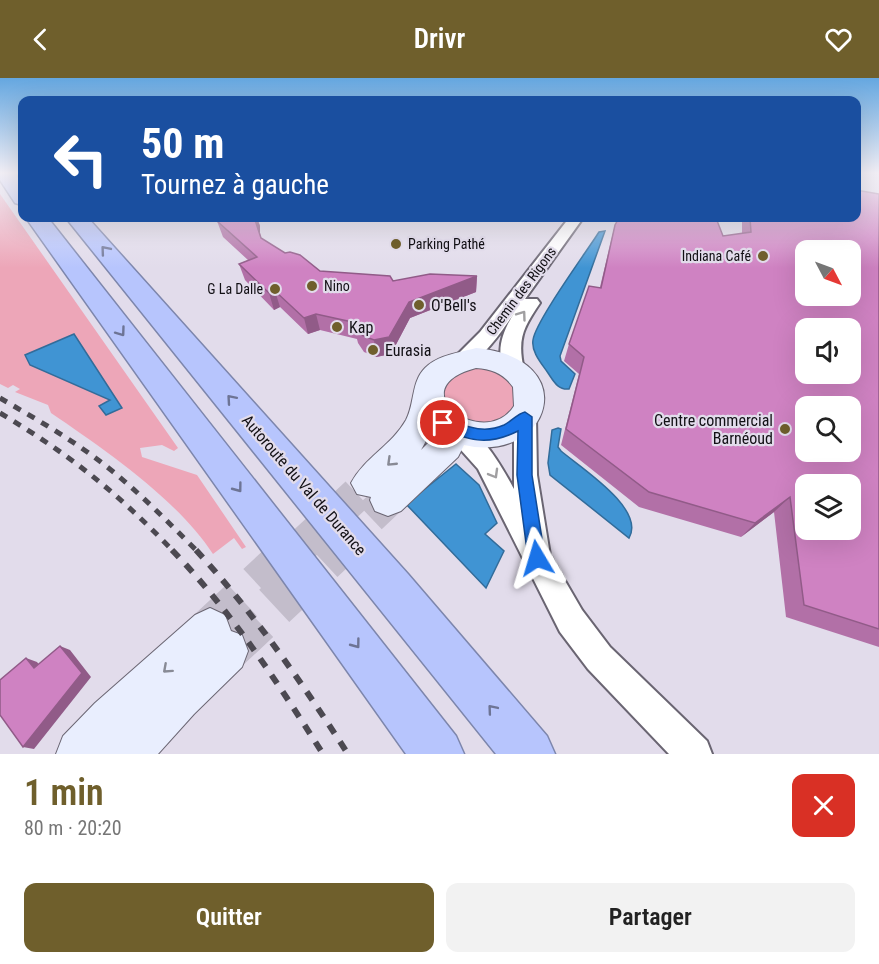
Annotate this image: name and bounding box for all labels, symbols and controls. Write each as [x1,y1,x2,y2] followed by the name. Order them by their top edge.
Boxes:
[24,23,57,56] icon: back
[414,23,465,55] text: Drivr
[822,23,855,56] icon: heart
[141,119,224,168] text: 50 m
[42,120,120,198] icon: left
[141,169,329,201] text: Tournez à gauche
[408,236,485,252] place label: Parking Pathé
[389,237,403,251] marker: Parking Pathé
[795,240,861,306] north arrow
[795,240,861,540] map controls
[483,244,559,338] street label: Chemin des Rigons
[101,246,112,257] one-way arrow
[682,248,751,264] place label: Indiana Café
[756,249,770,263] marker: Indiana Café
[324,278,350,294] place label: Nino
[305,279,319,293] marker: Nino
[207,281,263,297] place label: G La Dalle
[268,282,282,296] marker: G La Dalle
[431,296,476,315] place label: O'Bell's
[412,298,426,312] marker: O'Bell's
[515,311,526,322] one-way arrow
[349,318,373,337] place label: Kap
[795,318,861,384] button: sound
[330,320,344,334] marker: Kap
[114,325,125,336] one-way arrow
[385,341,431,360] place label: Eurasia
[366,343,380,357] marker: Eurasia
[227,395,238,406] one-way arrow
[795,396,861,462] button: search
[417,397,468,448] pin
[426,406,459,439] icon: arrive
[238,411,370,559] street label: Autoroute du Val de Durance
[654,411,773,448] place label: Centre commercial Barnéoud
[778,422,792,436] marker: Centre commercial Barnéoud
[387,455,397,466] one-way arrow
[487,468,498,478] one-way arrow
[795,474,861,540] button: layers
[231,481,242,492] one-way arrow
[505,526,569,590] position arrow
[348,637,359,648] one-way arrow
[163,662,173,673] one-way arrow
[488,705,499,716] one-way arrow
[24,772,104,814] text: 1 min
[792,774,855,837] button: close
[24,816,122,840] text: 80 m · 20:20
[24,883,434,952] button: Quitter
[446,883,855,952] button: Partager

